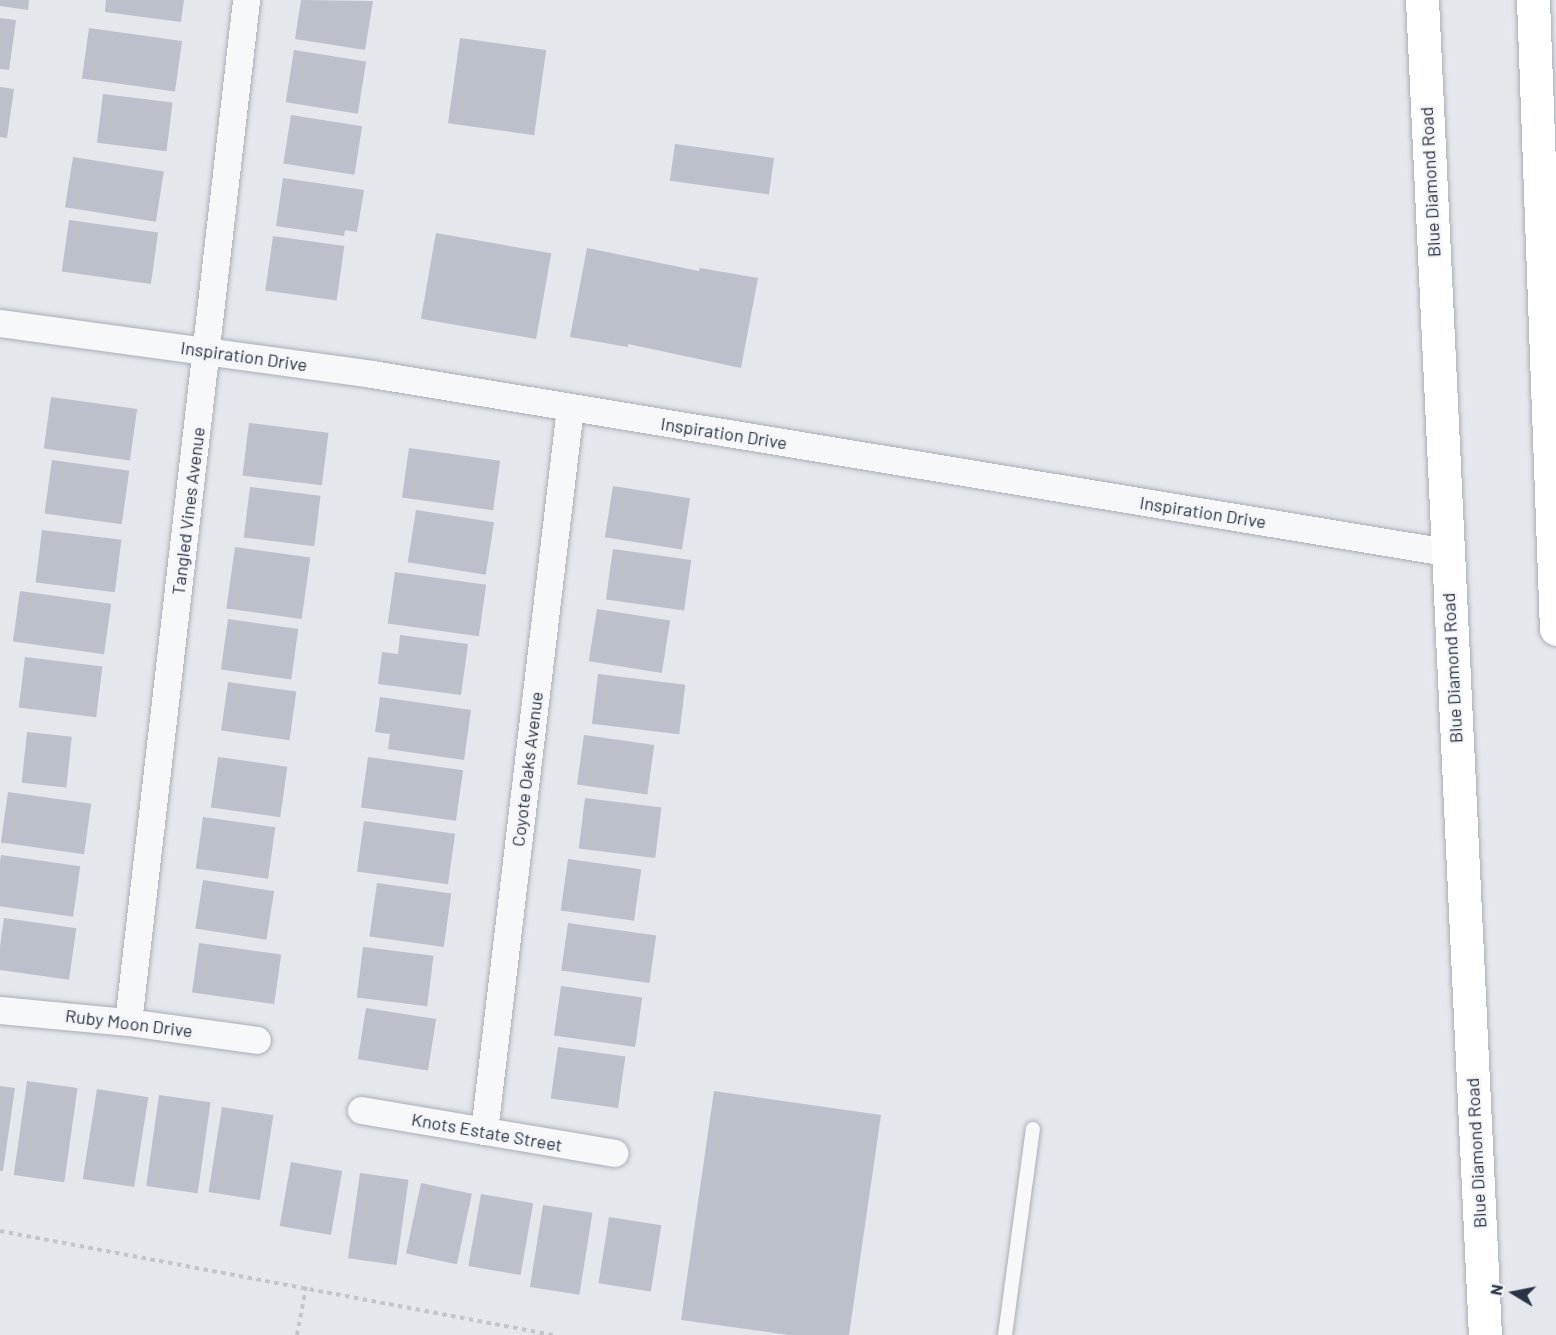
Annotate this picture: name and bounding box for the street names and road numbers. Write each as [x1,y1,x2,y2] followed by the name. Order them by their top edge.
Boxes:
[1415,106,1445,258] street label: Blue Diamond Road
[179,336,309,376] street label: Inspiration Drive
[659,412,789,454] street label: Inspiration Drive
[167,426,209,596] street label: Tangled Vines Avenue
[1138,491,1268,533] street label: Inspiration Drive
[1437,592,1467,744] street label: Blue Diamond Road
[507,690,547,848] street label: Coyote Oaks Avenue
[64,1004,194,1042] street label: Ruby Moon Drive
[1461,1077,1491,1229] street label: Blue Diamond Road
[410,1108,564,1156] street label: Knots Estate Street

